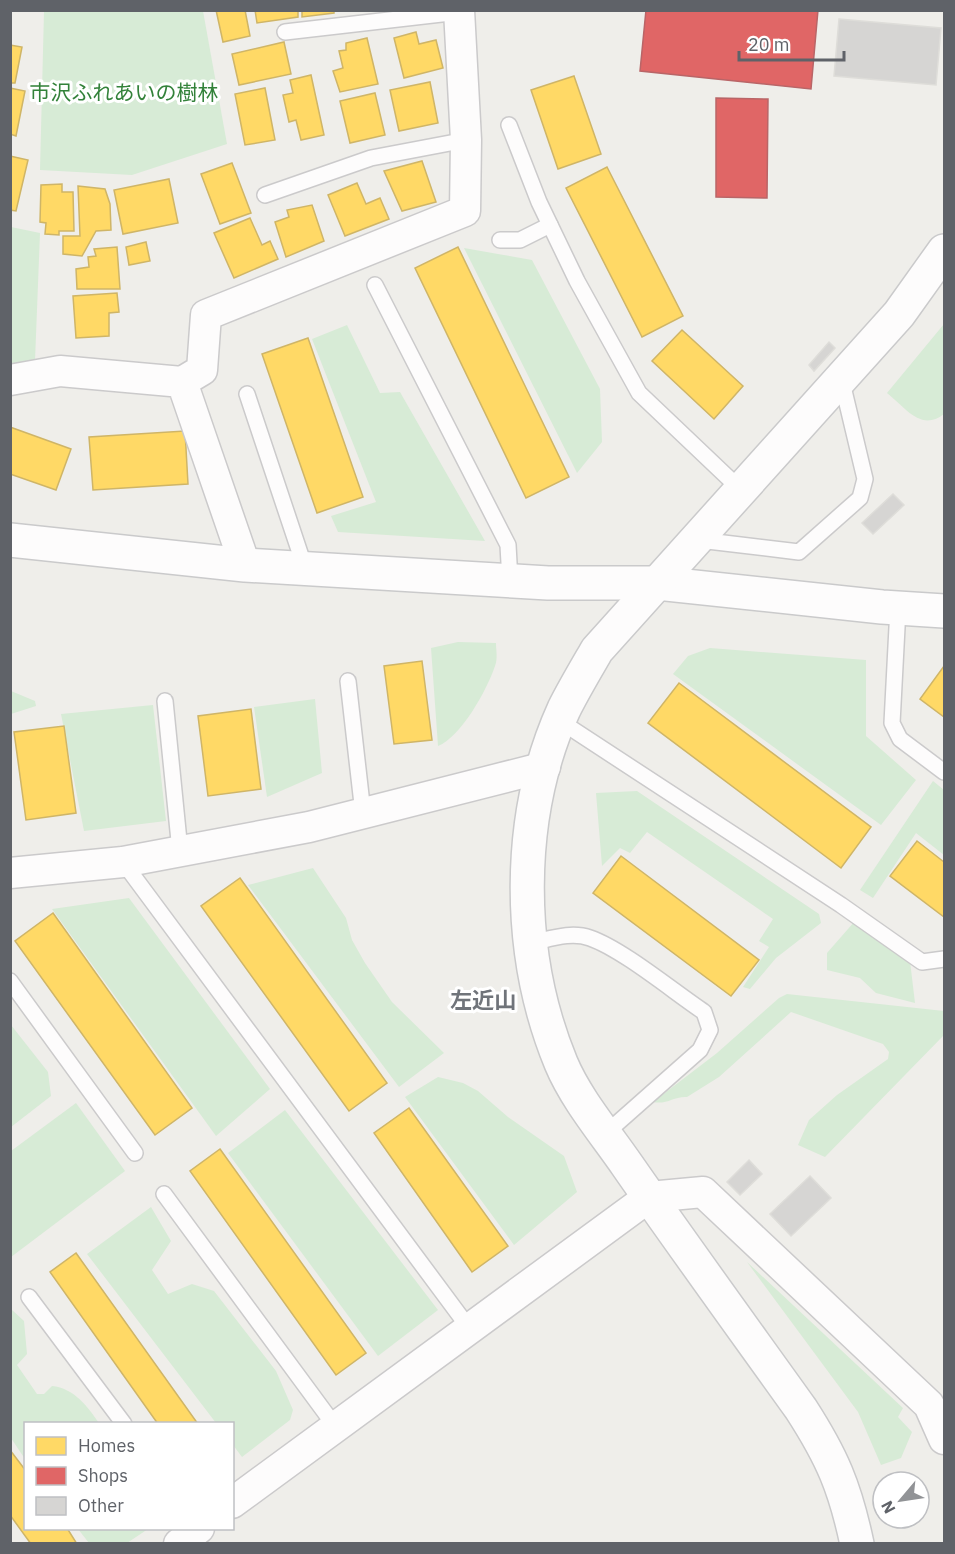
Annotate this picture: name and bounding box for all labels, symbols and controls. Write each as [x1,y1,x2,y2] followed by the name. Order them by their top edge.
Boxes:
[739,24,844,62] scale bar
[748,33,790,56] text: 20 m
[30,78,219,106] park label: 市沢ふれあいの樹林
[450,985,516,1014] district label: 左近山
[24,1422,234,1530] legend
[78,1434,135,1457] text: Homes
[78,1464,128,1487] text: Shops
[871,1470,931,1530] north arrow
[78,1494,124,1517] text: Other
[876,1497,899,1517] text: N

